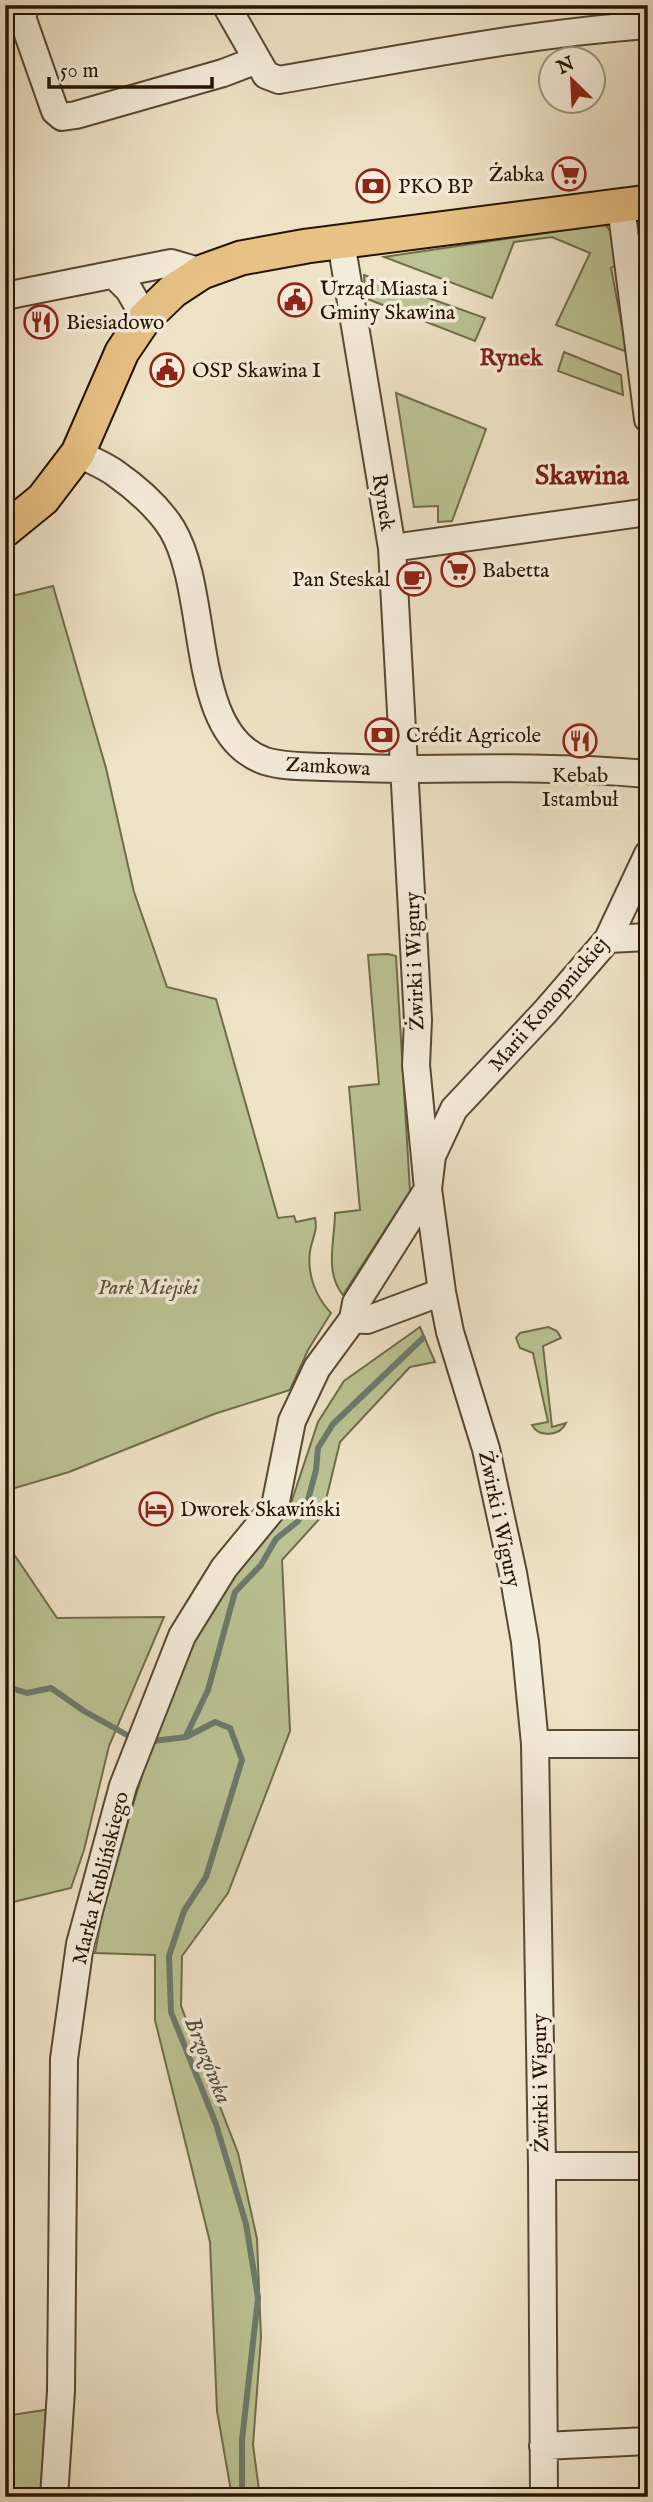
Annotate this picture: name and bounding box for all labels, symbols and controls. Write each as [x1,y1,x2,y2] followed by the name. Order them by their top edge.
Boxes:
[49,46,212,90] scale bar
[538,46,608,116] north arrow
[553,52,579,81] text: N
[60,58,99,85] text: 50 m
[550,155,588,193] supermarket icon: Żabka
[489,162,545,189] place label: Żabka
[354,167,392,205] bank icon: PKO BP
[398,174,473,201] place label: PKO BP
[320,276,456,327] place label: Urząd Miasta i Gminy Skawina
[276,281,314,319] public building icon: Urząd Miasta i Gminy Skawina
[22,303,60,341] restaurant icon: Biesiadowo
[66,310,164,337] place label: Biesiadowo
[479,344,543,373] district label: Rynek
[148,351,186,389] public building icon: OSP Skawina I
[192,358,321,385] place label: OSP Skawina I
[535,459,630,494] district label: Skawina
[365,472,400,534] street label: Rynek
[439,551,477,589] supermarket icon: Babetta
[482,558,550,585] place label: Babetta
[395,560,433,598] cafe icon: Pan Steskal
[292,567,390,594] place label: Pan Steskal
[363,716,401,754] bank icon: Crédit Agricole
[561,722,599,760] restaurant icon: Kebab Istambuł
[406,723,542,750] place label: Crédit Agricole
[285,752,372,783] street label: Zamkowa
[542,763,619,814] place label: Kebab Istambuł
[400,890,431,1031] street label: Żwirki i Wigury
[483,932,615,1078] street label: Marii Konopnickiej
[98,1275,200,1302] park label: Park Miejski
[471,1449,526,1591] street label: Żwirki i Wigury
[137,1490,175,1528] hotel icon: Dworek Skawiński
[180,1497,341,1524] place label: Dworek Skawiński
[67,1789,136,1968] street label: Marka Kublińskiego
[177,2013,238,2108] water label: Brzozówka
[527,2013,556,2153] street label: Żwirki i Wigury

